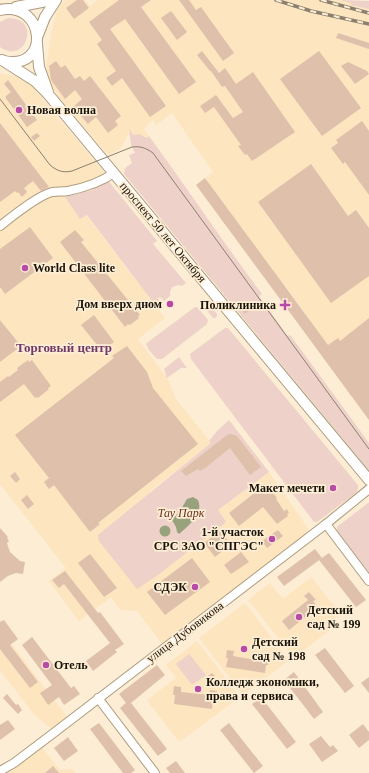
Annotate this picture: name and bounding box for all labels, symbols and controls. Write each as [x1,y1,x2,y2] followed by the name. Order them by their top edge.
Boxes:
[27,103,96,117] place label: Новая волна
[14,105,24,115] marker: Новая волна
[117,179,209,285] street label: проспект 50 лет Октября
[33,261,116,275] place label: World Class lite
[20,263,30,273] marker: World Class lite
[76,297,162,311] place label: Дом вверх дном
[200,298,276,312] place label: Поликлиника
[165,299,175,309] marker: Дом вверх дном
[279,299,291,311] marker: Поликлиника
[16,340,112,355] district label: Торговый центр
[249,481,325,495] place label: Макет мечети
[328,483,338,493] marker: Макет мечети
[158,506,205,520] park label: Тау Парк
[154,525,264,553] place label: 1-й участок СРС ЗАО "СПГЭС"
[267,534,277,544] marker: 1-й участок СРС ЗАО "СПГЭС"
[154,580,187,594] place label: СДЭК
[190,582,200,592] marker: СДЭК
[144,598,227,666] street label: улица Дубовикова
[307,603,361,631] place label: Детский сад № 199
[294,612,304,622] marker: Детский сад № 199
[252,635,306,663] place label: Детский сад № 198
[239,644,249,654] marker: Детский сад № 198
[54,658,88,672] place label: Отель
[41,660,51,670] marker: Отель
[206,675,319,703] place label: Колледж экономики, права и сервиса
[193,684,203,694] marker: Колледж экономики, права и сервиса

